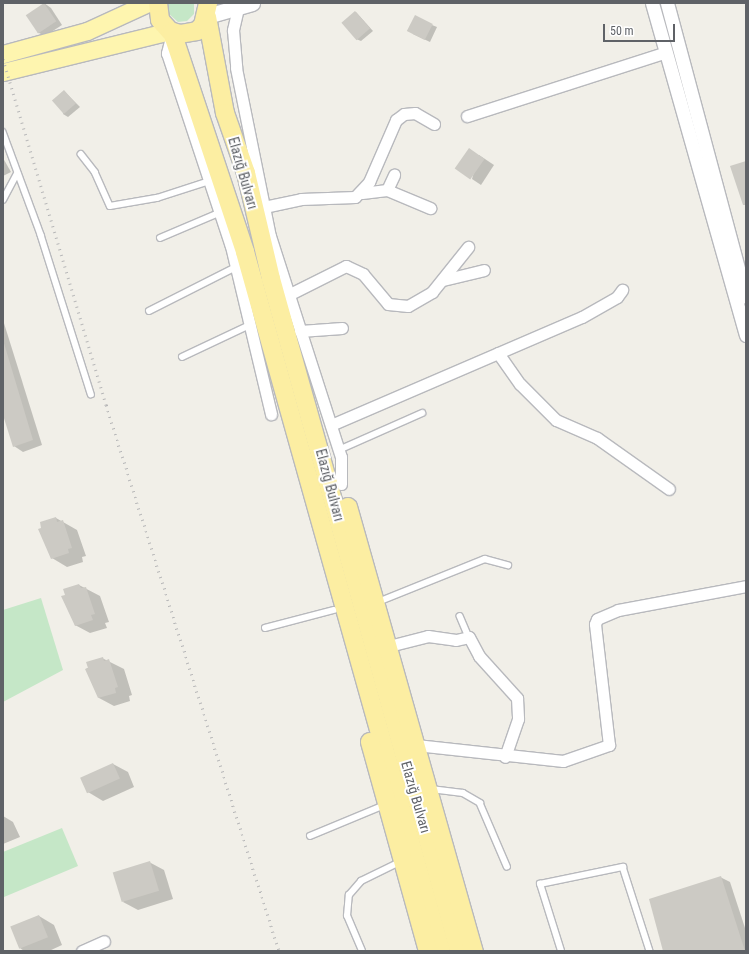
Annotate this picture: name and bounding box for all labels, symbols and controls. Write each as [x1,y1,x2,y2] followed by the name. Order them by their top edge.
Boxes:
[605,16,677,42] scale bar
[610,24,634,38] text: 50 m
[225,135,261,211] street label: Elazığ Bulvarı
[312,447,348,523] street label: Elazığ Bulvarı
[398,759,434,835] street label: Elazığ Bulvarı

